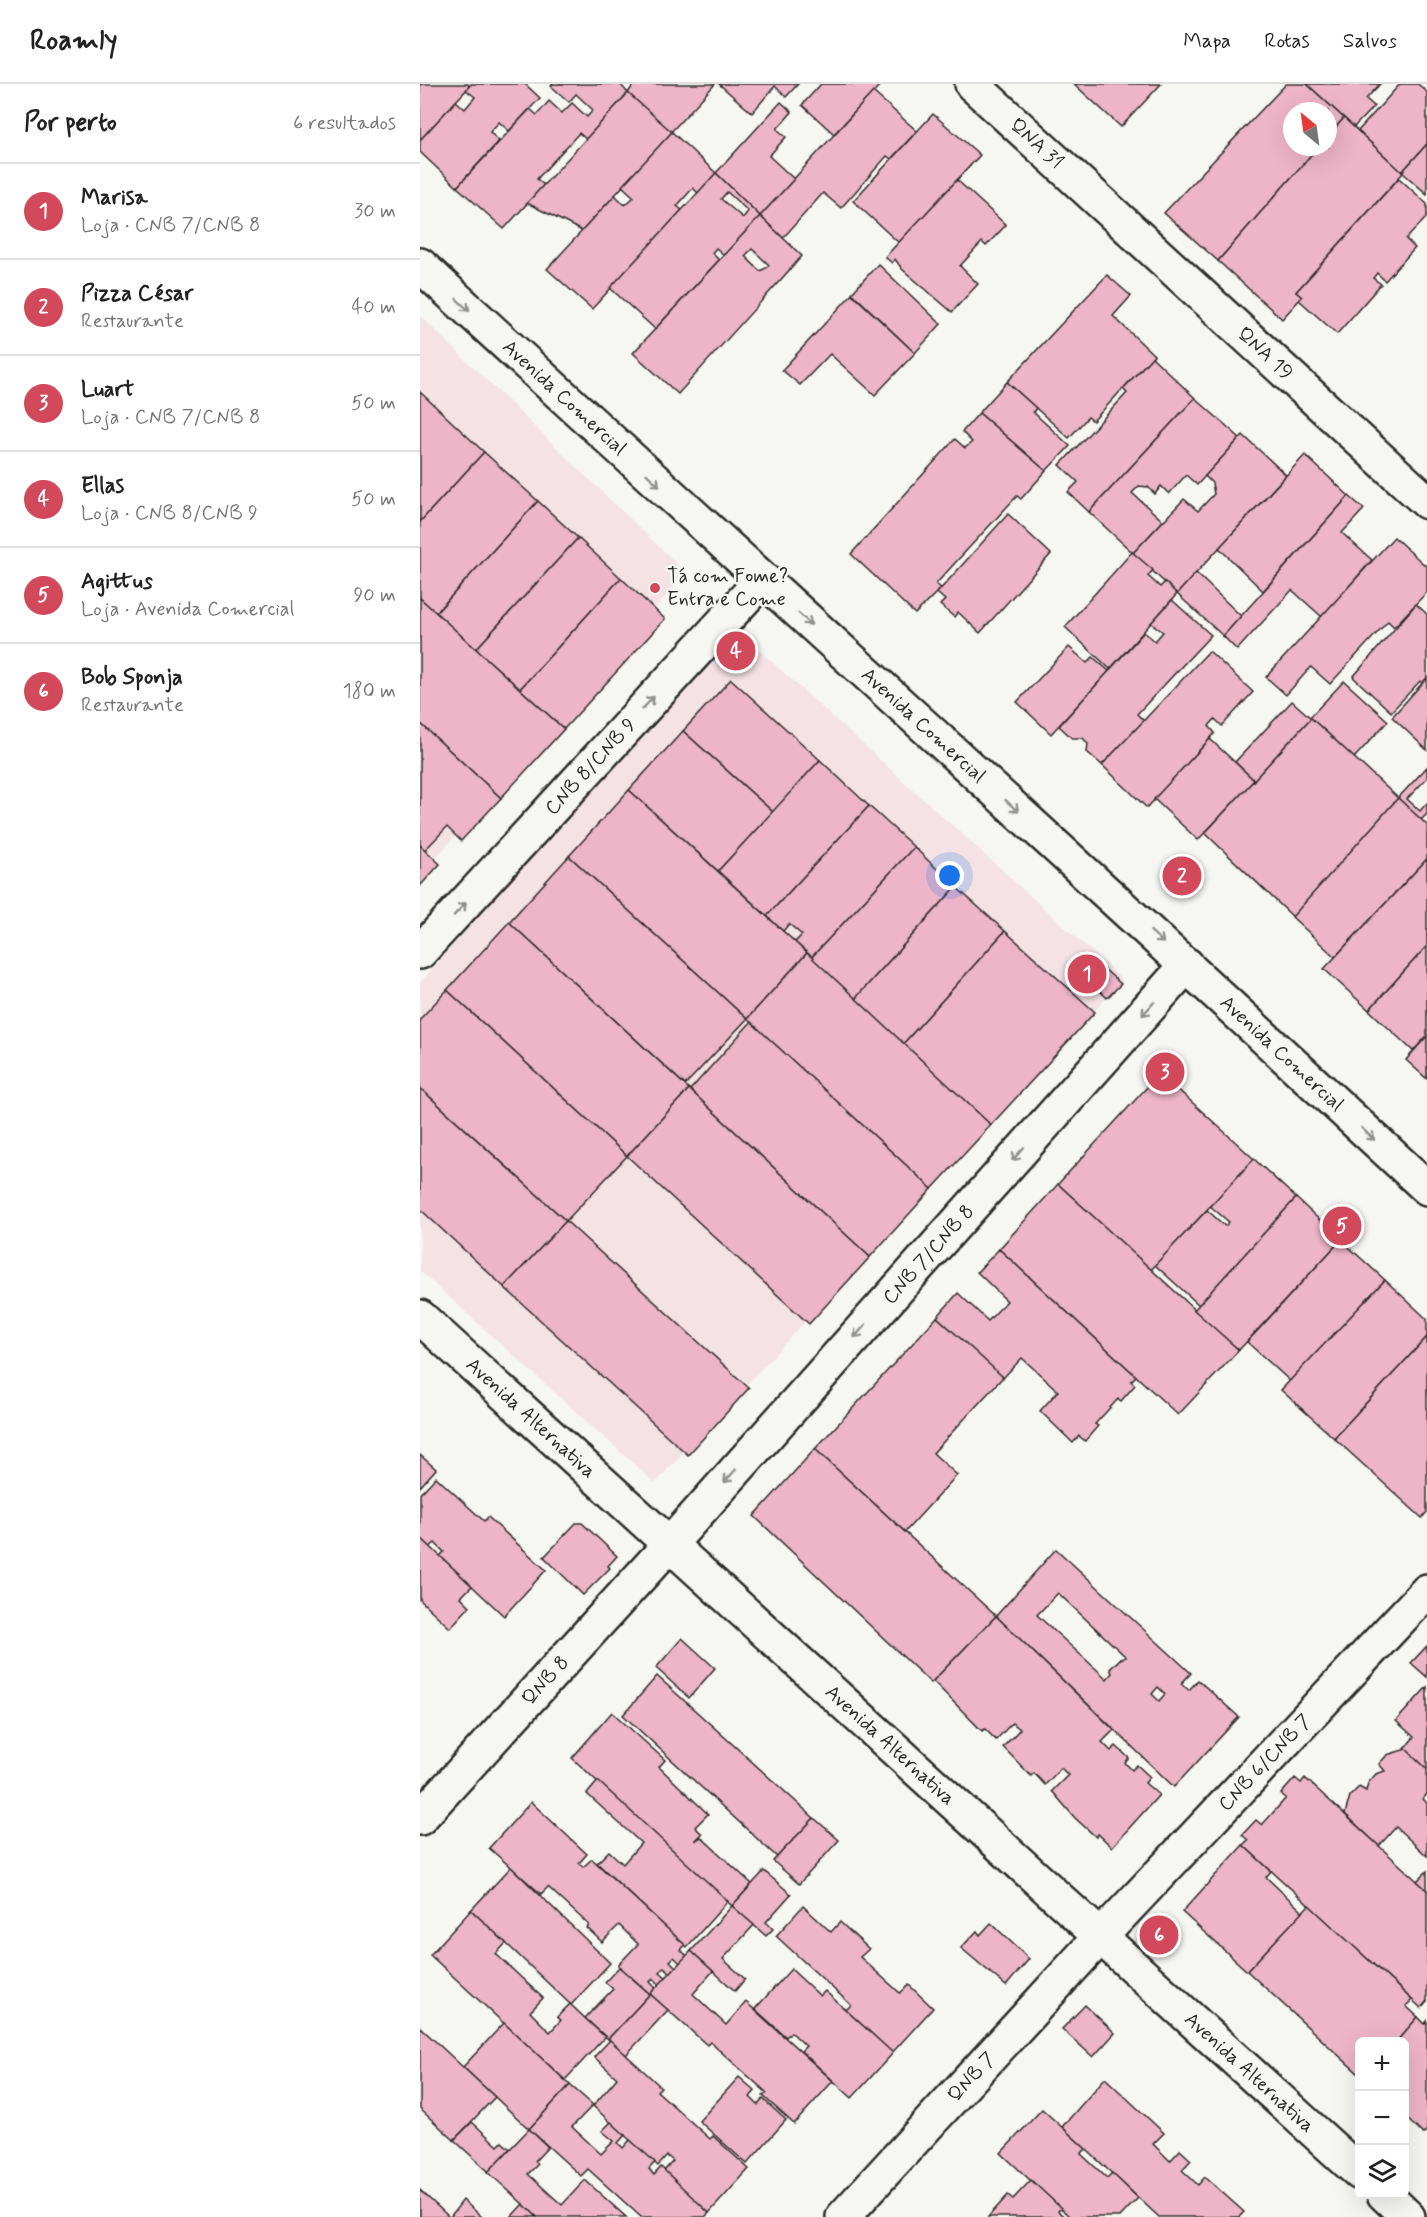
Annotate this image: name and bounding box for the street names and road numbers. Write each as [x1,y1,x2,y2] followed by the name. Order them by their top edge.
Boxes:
[1004,112,1070,175] street label: QNA 31
[1231,321,1299,386] street label: QNA 19
[496,334,632,462] street label: Avenida Comercial
[855,661,991,789] street label: Avenida Comercial
[539,712,642,821] street label: CNB 8/CNB 9
[1214,989,1350,1118] street label: Avenida Comercial
[877,1199,980,1310] street label: CNB 7/CNB 8
[460,1352,602,1484] street label: Avenida Alternativa
[516,1650,575,1711] street label: QNB 8
[819,1679,961,1812] street label: Avenida Alternativa
[1212,1708,1317,1817] street label: CNB 6/CNB 7
[1179,2006,1321,2139] street label: Avenida Alternativa
[941,2046,1002,2108] street label: QNB 7

